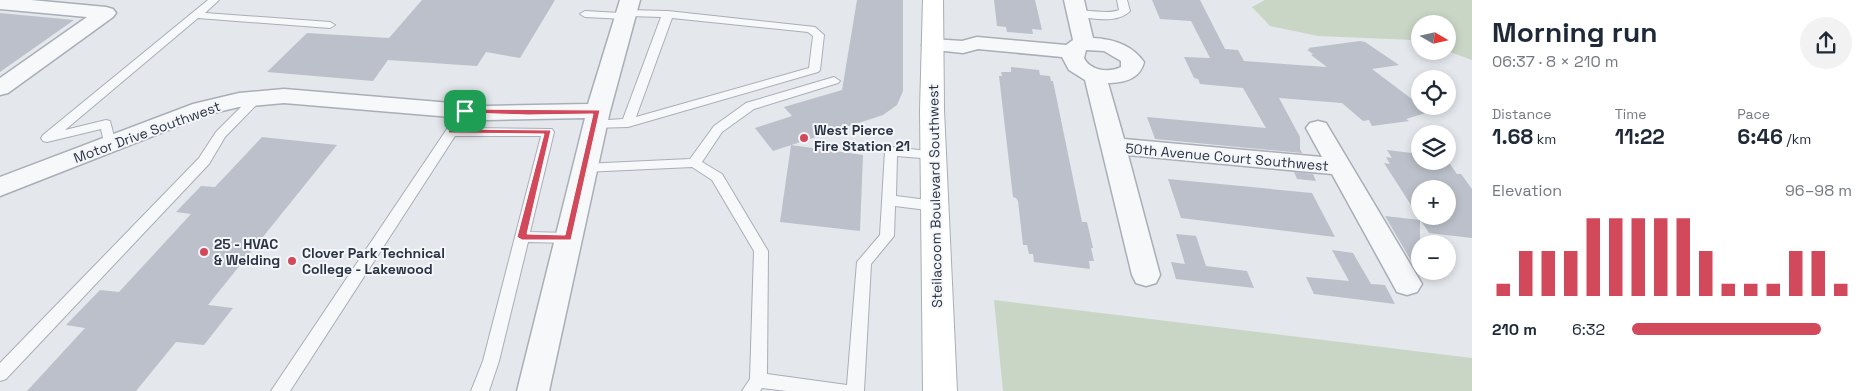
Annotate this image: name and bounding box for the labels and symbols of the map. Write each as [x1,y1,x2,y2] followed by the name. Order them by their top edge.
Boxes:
[1411,15,1456,60] north arrow
[924,84,946,308] street label: Steilacoom Boulevard Southwest
[444,90,486,132] pin
[71,97,223,167] street label: Motor Drive Southwest
[814,121,910,155] place label: West Pierce Fire Station 21
[798,132,810,144] marker: West Pierce Fire Station 21
[1125,139,1329,175] street label: 50th Avenue Court Southwest
[214,235,280,269] place label: 25 - HVAC & Welding
[302,244,445,278] place label: Clover Park Technical College - Lakewood
[198,246,210,258] marker: 25 - HVAC & Welding
[286,255,298,267] marker: Clover Park Technical College - Lakewood

